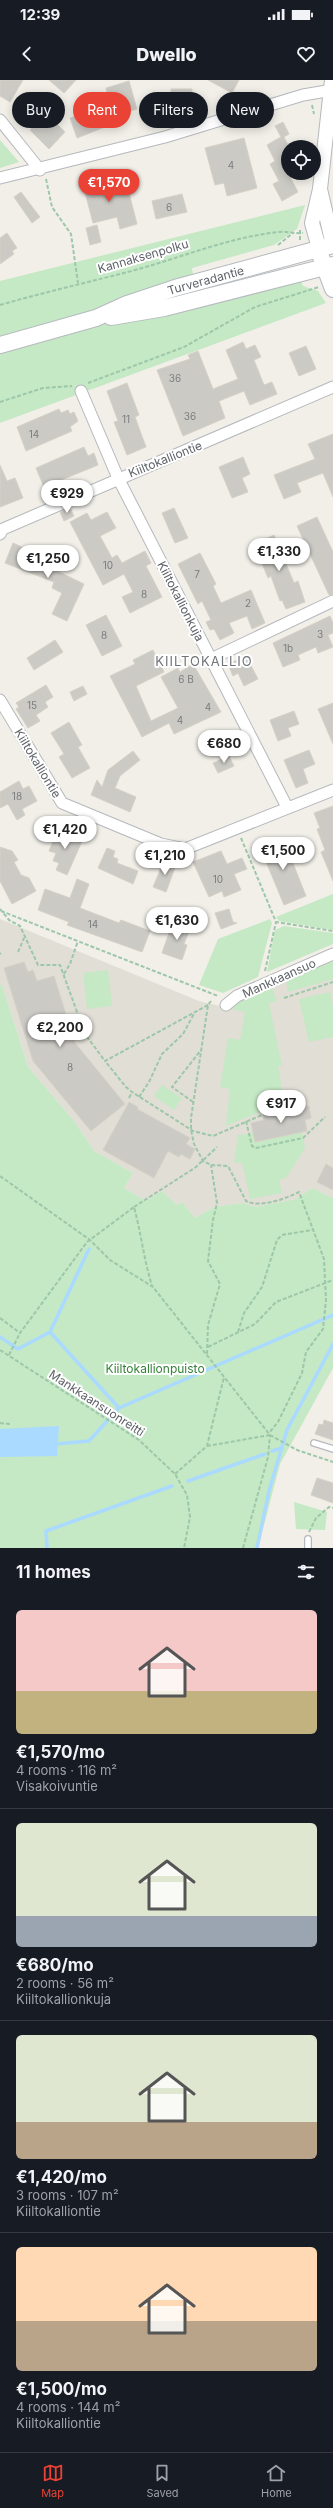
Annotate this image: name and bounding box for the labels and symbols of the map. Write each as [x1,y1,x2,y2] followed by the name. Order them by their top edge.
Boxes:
[228,159,234,171] house number: 4
[76,169,142,203] pin: €1,570
[166,201,172,213] house number: 6
[96,236,190,276] street label: Kannaksenpolku
[165,262,245,298] street label: Turveradantie
[169,372,181,384] house number: 36
[184,410,196,422] house number: 36
[122,413,130,425] house number: 11
[29,428,39,440] house number: 14
[126,437,204,481] street label: Kiiltokalliontie
[43,480,91,514] pin: €929
[246,538,312,572] pin: €1,330
[15,545,81,579] pin: €1,250
[154,558,208,644] street label: Kiiltokallionkuja
[103,559,113,571] house number: 10
[194,568,200,580] house number: 7
[141,588,147,600] house number: 8
[245,597,251,609] house number: 2
[317,628,323,640] house number: 3
[101,629,107,641] house number: 8
[283,642,293,654] house number: 1b
[155,653,253,669] district label: KIILTOKALLIO
[178,673,194,685] house number: 6 B
[27,699,37,711] house number: 15
[205,701,211,713] house number: 4
[177,714,183,726] house number: 4
[11,726,65,800] street label: Kiiltokalliontie
[200,730,248,764] pin: €680
[12,790,22,802] house number: 18
[32,816,98,850] pin: €1,420
[250,837,316,871] pin: €1,500
[132,842,198,876] pin: €1,210
[213,873,223,885] house number: 10
[144,907,210,941] pin: €1,630
[88,918,98,930] house number: 14
[240,955,318,1001] street label: Mankkaansuo
[27,1014,93,1048] pin: €2,200
[67,1061,73,1073] house number: 8
[257,1090,305,1124] pin: €917
[105,1361,205,1376] park label: Kiiltokallionpuisto
[46,1367,148,1440] street label: Mankkaansuonreitti

